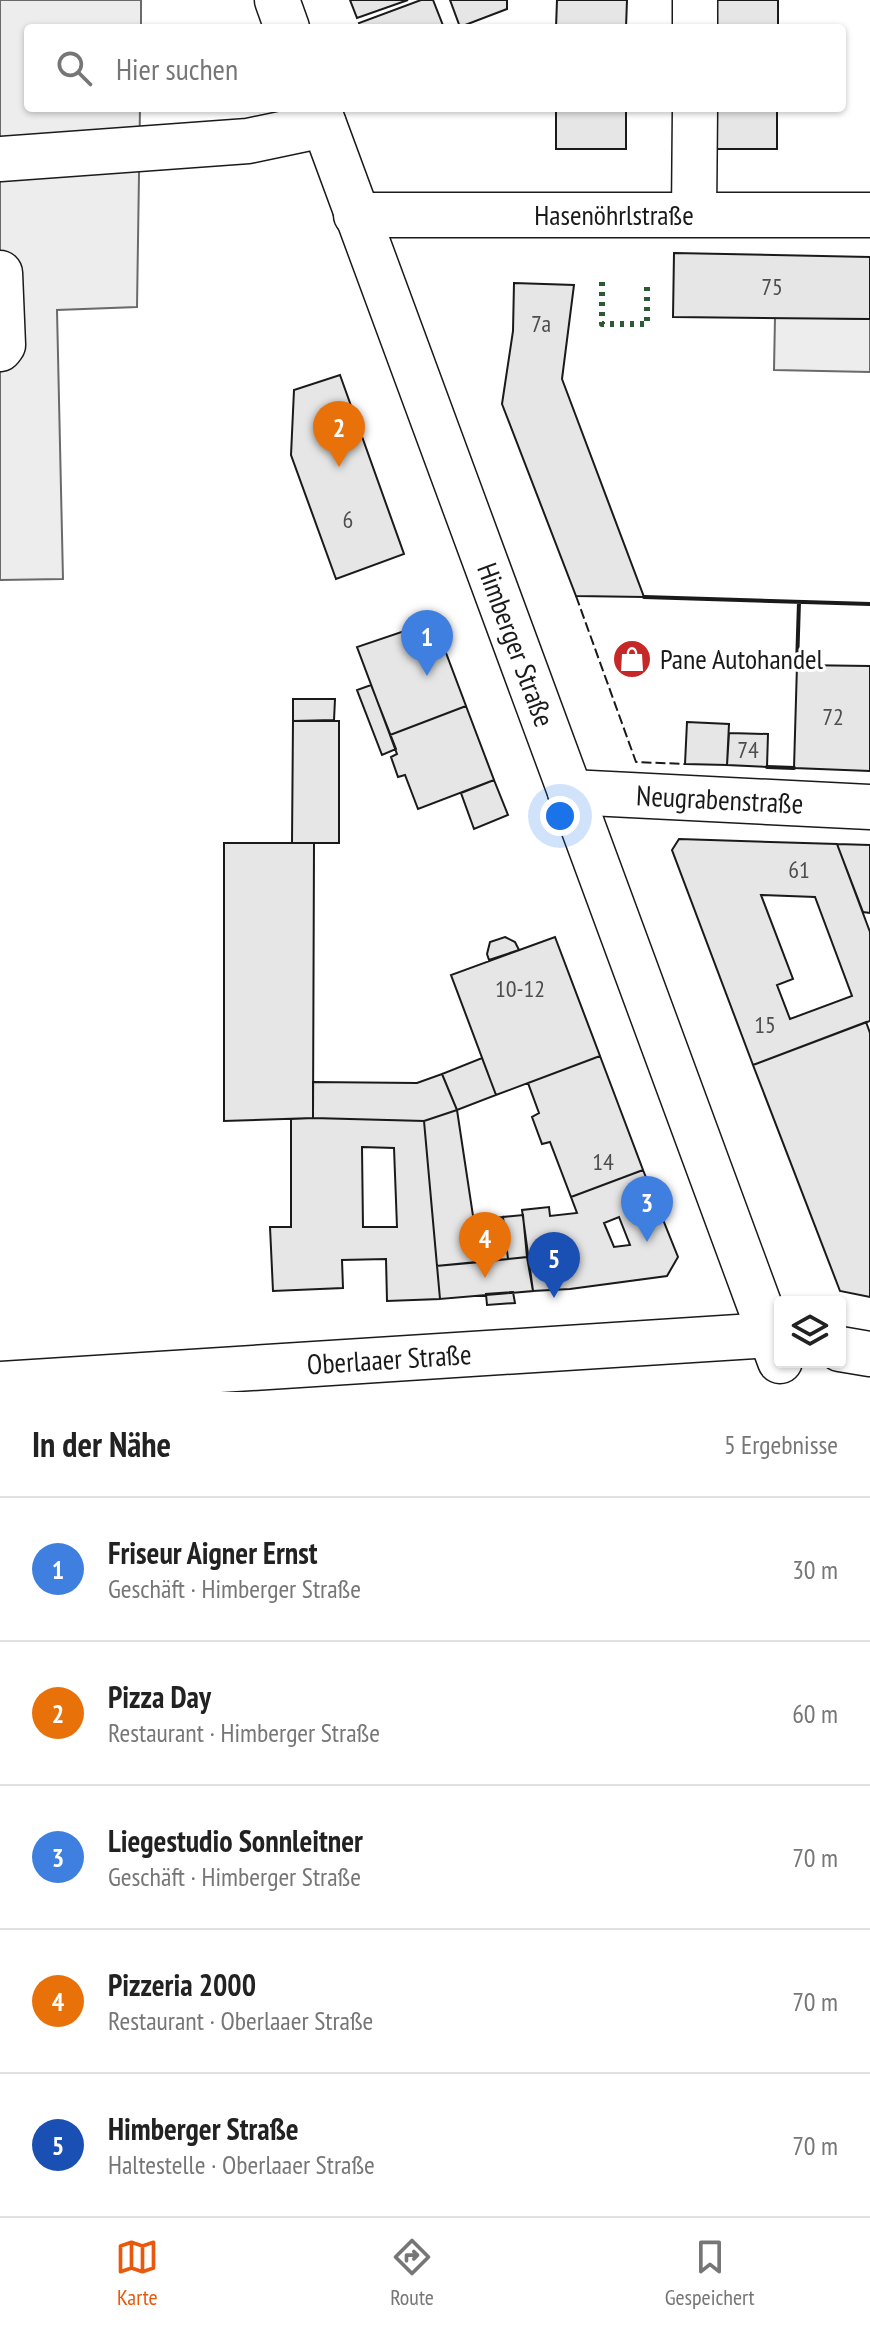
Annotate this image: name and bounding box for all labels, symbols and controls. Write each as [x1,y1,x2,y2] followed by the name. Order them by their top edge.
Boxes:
[24,24,846,112] search box
[52,46,96,90] icon: search
[116,49,238,88] text: Hier suchen
[534,196,694,233] street label: Hasenöhrlstraße
[761,271,783,302] house number: 75
[531,308,551,339] house number: 7a
[313,401,365,467] pin: 2
[343,504,353,535] house number: 6
[469,557,563,732] street label: Himberger Straße
[401,610,453,676] pin: 1
[611,638,653,680] shop icon: Pane Autohandel
[660,640,824,677] place label: Pane Autohandel
[822,701,844,732] house number: 72
[737,734,759,765] house number: 74
[635,776,804,822] street label: Neugrabenstraße
[540,796,580,836] your location
[788,854,810,885] house number: 61
[495,973,545,1004] house number: 10-12
[754,1009,776,1040] house number: 15
[592,1146,614,1177] house number: 14
[621,1176,673,1242] pin: 3
[459,1212,511,1278] pin: 4
[528,1232,580,1298] pin: 5
[774,1296,846,1368] map controls
[774,1296,846,1368] button: layers
[306,1335,473,1382] street label: Oberlaaer Straße
[32,1422,171,1466] text: In der Nähe
[724,1428,838,1461] text: 5 Ergebnisse
[108,1533,317,1572] text: Friseur Aigner Ernst
[52,1553,64,1586] text: 1
[792,1553,838,1586] text: 30 m
[108,1572,361,1605] text: Geschäft · Himberger Straße
[108,1677,211,1716] text: Pizza Day
[52,1697,64,1730] text: 2
[792,1697,838,1730] text: 60 m
[108,1716,380,1749] text: Restaurant · Himberger Straße
[108,1821,363,1860] text: Liegestudio Sonnleitner
[52,1841,64,1874] text: 3
[792,1841,838,1874] text: 70 m
[108,1860,361,1893] text: Geschäft · Himberger Straße
[108,1965,256,2004] text: Pizzeria 2000
[52,1985,64,2018] text: 4
[792,1985,838,2018] text: 70 m
[108,2004,373,2037] text: Restaurant · Oberlaaer Straße
[108,2109,299,2148] text: Himberger Straße
[52,2129,64,2162] text: 5
[792,2129,838,2162] text: 70 m
[108,2148,375,2181] text: Haltestelle · Oberlaaer Straße
[115,2235,159,2311] tab: Karte
[390,2235,434,2311] tab: Route
[665,2235,755,2311] tab: Gespeichert

